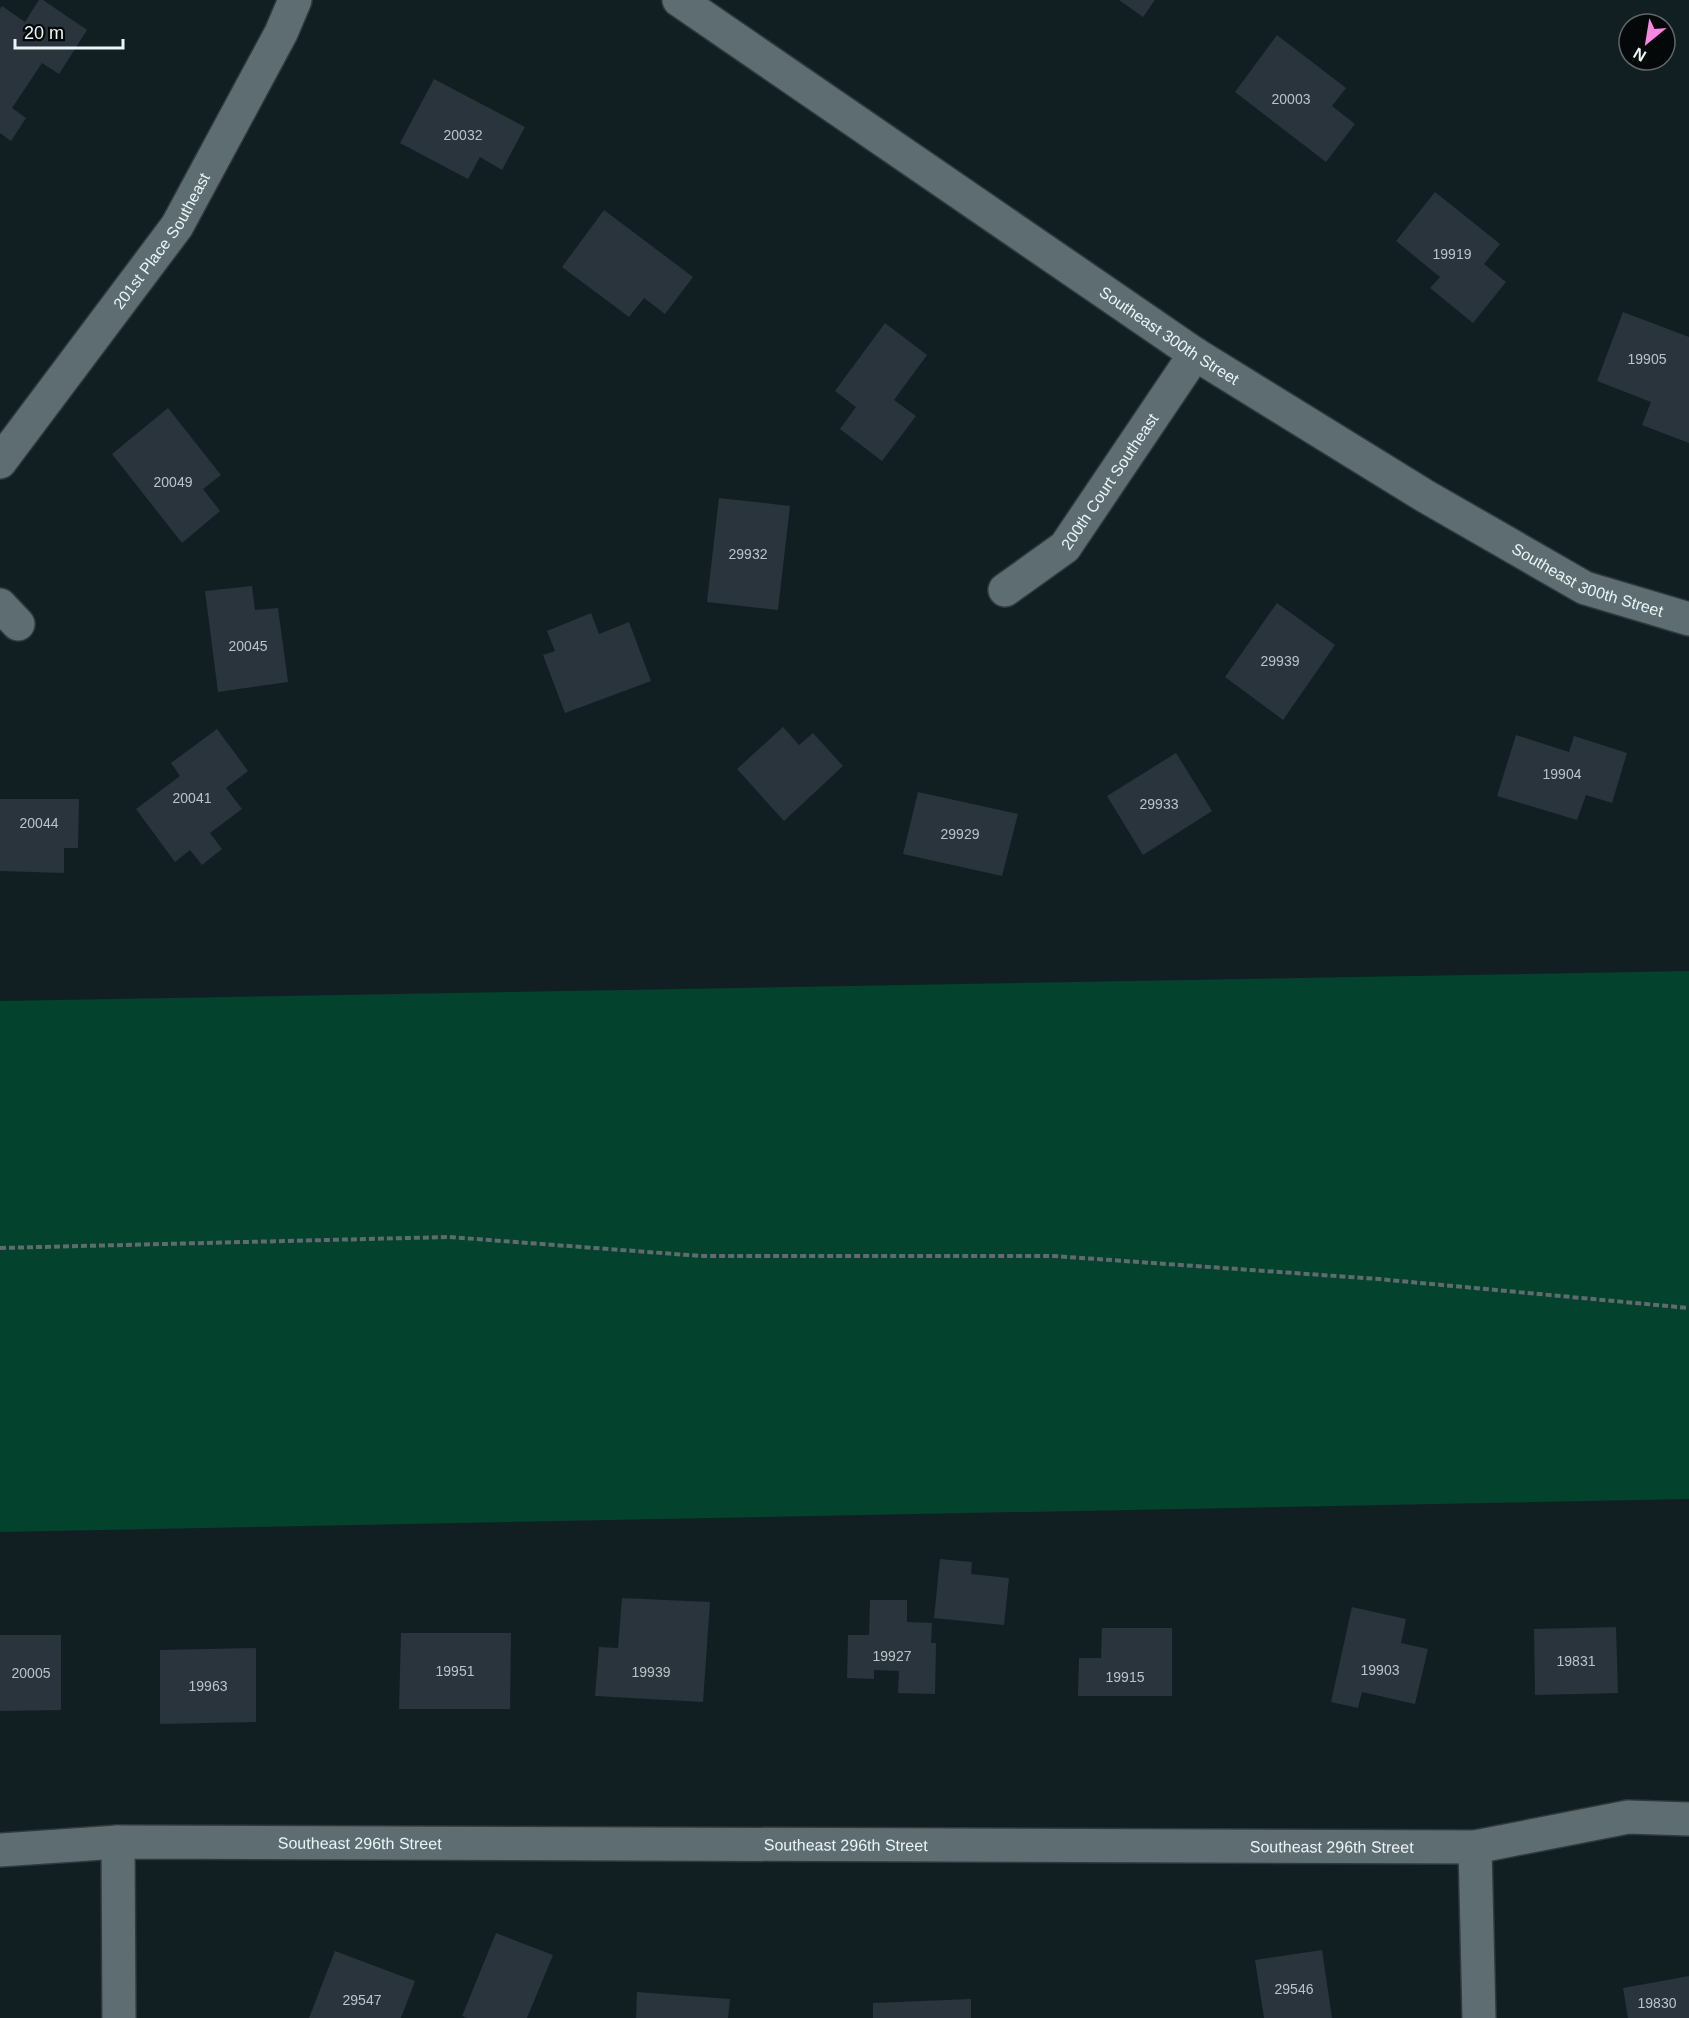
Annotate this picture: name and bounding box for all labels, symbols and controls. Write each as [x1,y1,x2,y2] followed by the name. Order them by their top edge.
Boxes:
[15,12,123,50] scale bar
[1617,12,1677,72] north arrow
[24,23,64,43] text: 20 m
[1630,44,1649,65] text: N
[1272,91,1311,107] house number: 20003
[444,127,483,143] house number: 20032
[110,170,213,312] street label: 201st Place Southeast
[1433,246,1472,262] house number: 19919
[1096,283,1242,388] street label: Southeast 300th Street
[1628,351,1667,367] house number: 19905
[1058,410,1162,553] street label: 200th Court Southeast
[154,474,193,490] house number: 20049
[1509,540,1666,620] street label: Southeast 300th Street
[729,546,768,562] house number: 29932
[229,638,268,654] house number: 20045
[1261,653,1300,669] house number: 29939
[1543,766,1582,782] house number: 19904
[173,790,212,806] house number: 20041
[1140,796,1179,812] house number: 29933
[20,815,59,831] house number: 20044
[941,826,980,842] house number: 29929
[873,1648,912,1664] house number: 19927
[1557,1653,1596,1669] house number: 19831
[1361,1662,1400,1678] house number: 19903
[436,1663,475,1679] house number: 19951
[632,1664,671,1680] house number: 19939
[12,1665,51,1681] house number: 20005
[1106,1669,1145,1685] house number: 19915
[189,1678,228,1694] house number: 19963
[278,1835,442,1852] street label: Southeast 296th Street
[764,1836,928,1854] street label: Southeast 296th Street
[1250,1838,1414,1856] street label: Southeast 296th Street
[1275,1981,1314,1997] house number: 29546
[343,1992,382,2008] house number: 29547
[1638,1995,1677,2011] house number: 19830

